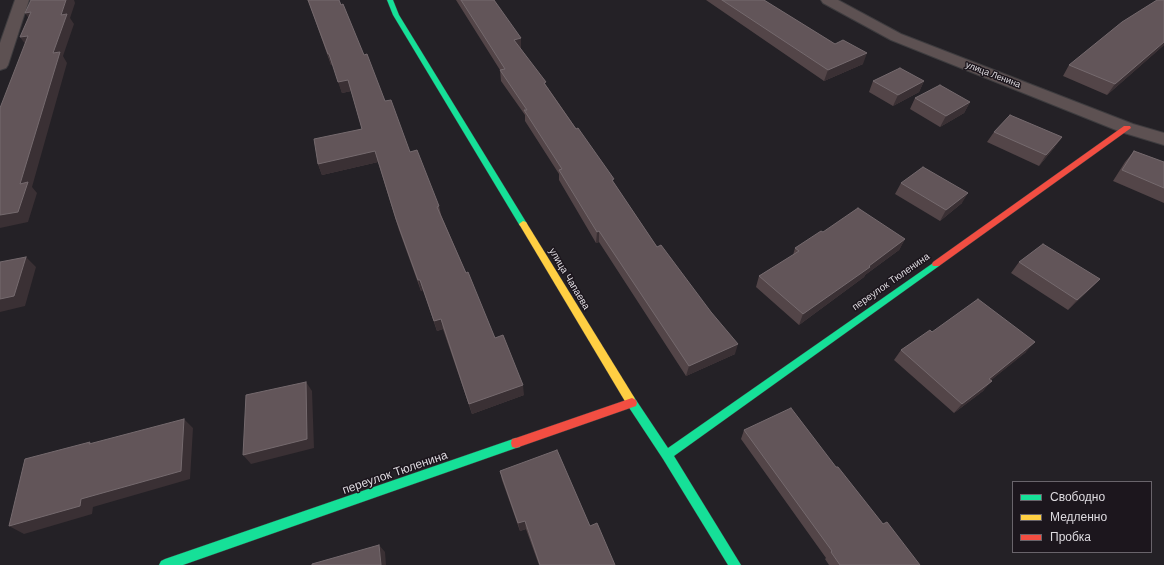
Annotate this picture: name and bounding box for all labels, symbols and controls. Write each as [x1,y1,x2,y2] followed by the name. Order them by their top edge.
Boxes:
[964,60,1022,90] street label: улица Ленина
[546,246,592,312] street label: улица Чапаева
[850,251,932,313] street label: переулок Тюленина
[340,448,450,498] street label: переулок Тюленина
[1012,481,1152,553] legend
[1050,490,1105,504] text: Свободно
[1050,510,1107,524] text: Медленно
[1050,530,1091,544] text: Пробка

